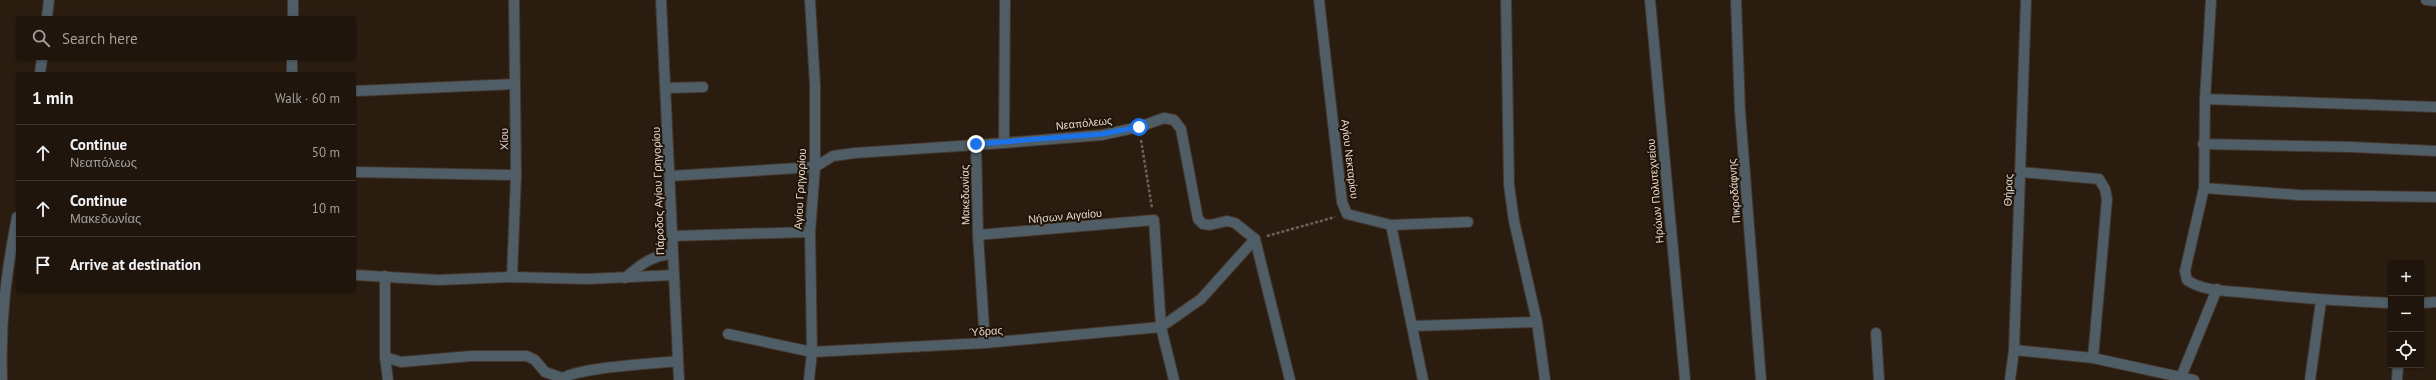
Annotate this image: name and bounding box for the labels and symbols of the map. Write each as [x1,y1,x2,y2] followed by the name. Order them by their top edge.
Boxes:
[1055,113,1113,133] street label: Νεαπόλεως
[1130,118,1148,136] route start
[1338,118,1362,200] street label: Αγίου Νεκταρίου
[649,127,667,255] street label: Πάροδος Αγίου Γρηγορίου
[497,128,511,150] street label: Χίου
[967,135,985,153] route end
[1643,138,1667,244] street label: Ηρώων Πολυτεχνείου
[791,148,809,230] street label: Αγίου Γρηγορίου
[1725,158,1743,224] street label: Πικροδάφνης
[957,165,973,225] street label: Μακεδωνίας
[2000,173,2016,207] street label: Θήρας
[1027,206,1103,226] street label: Νήσων Αιγαίου
[969,323,1003,339] street label: Ύδρας

